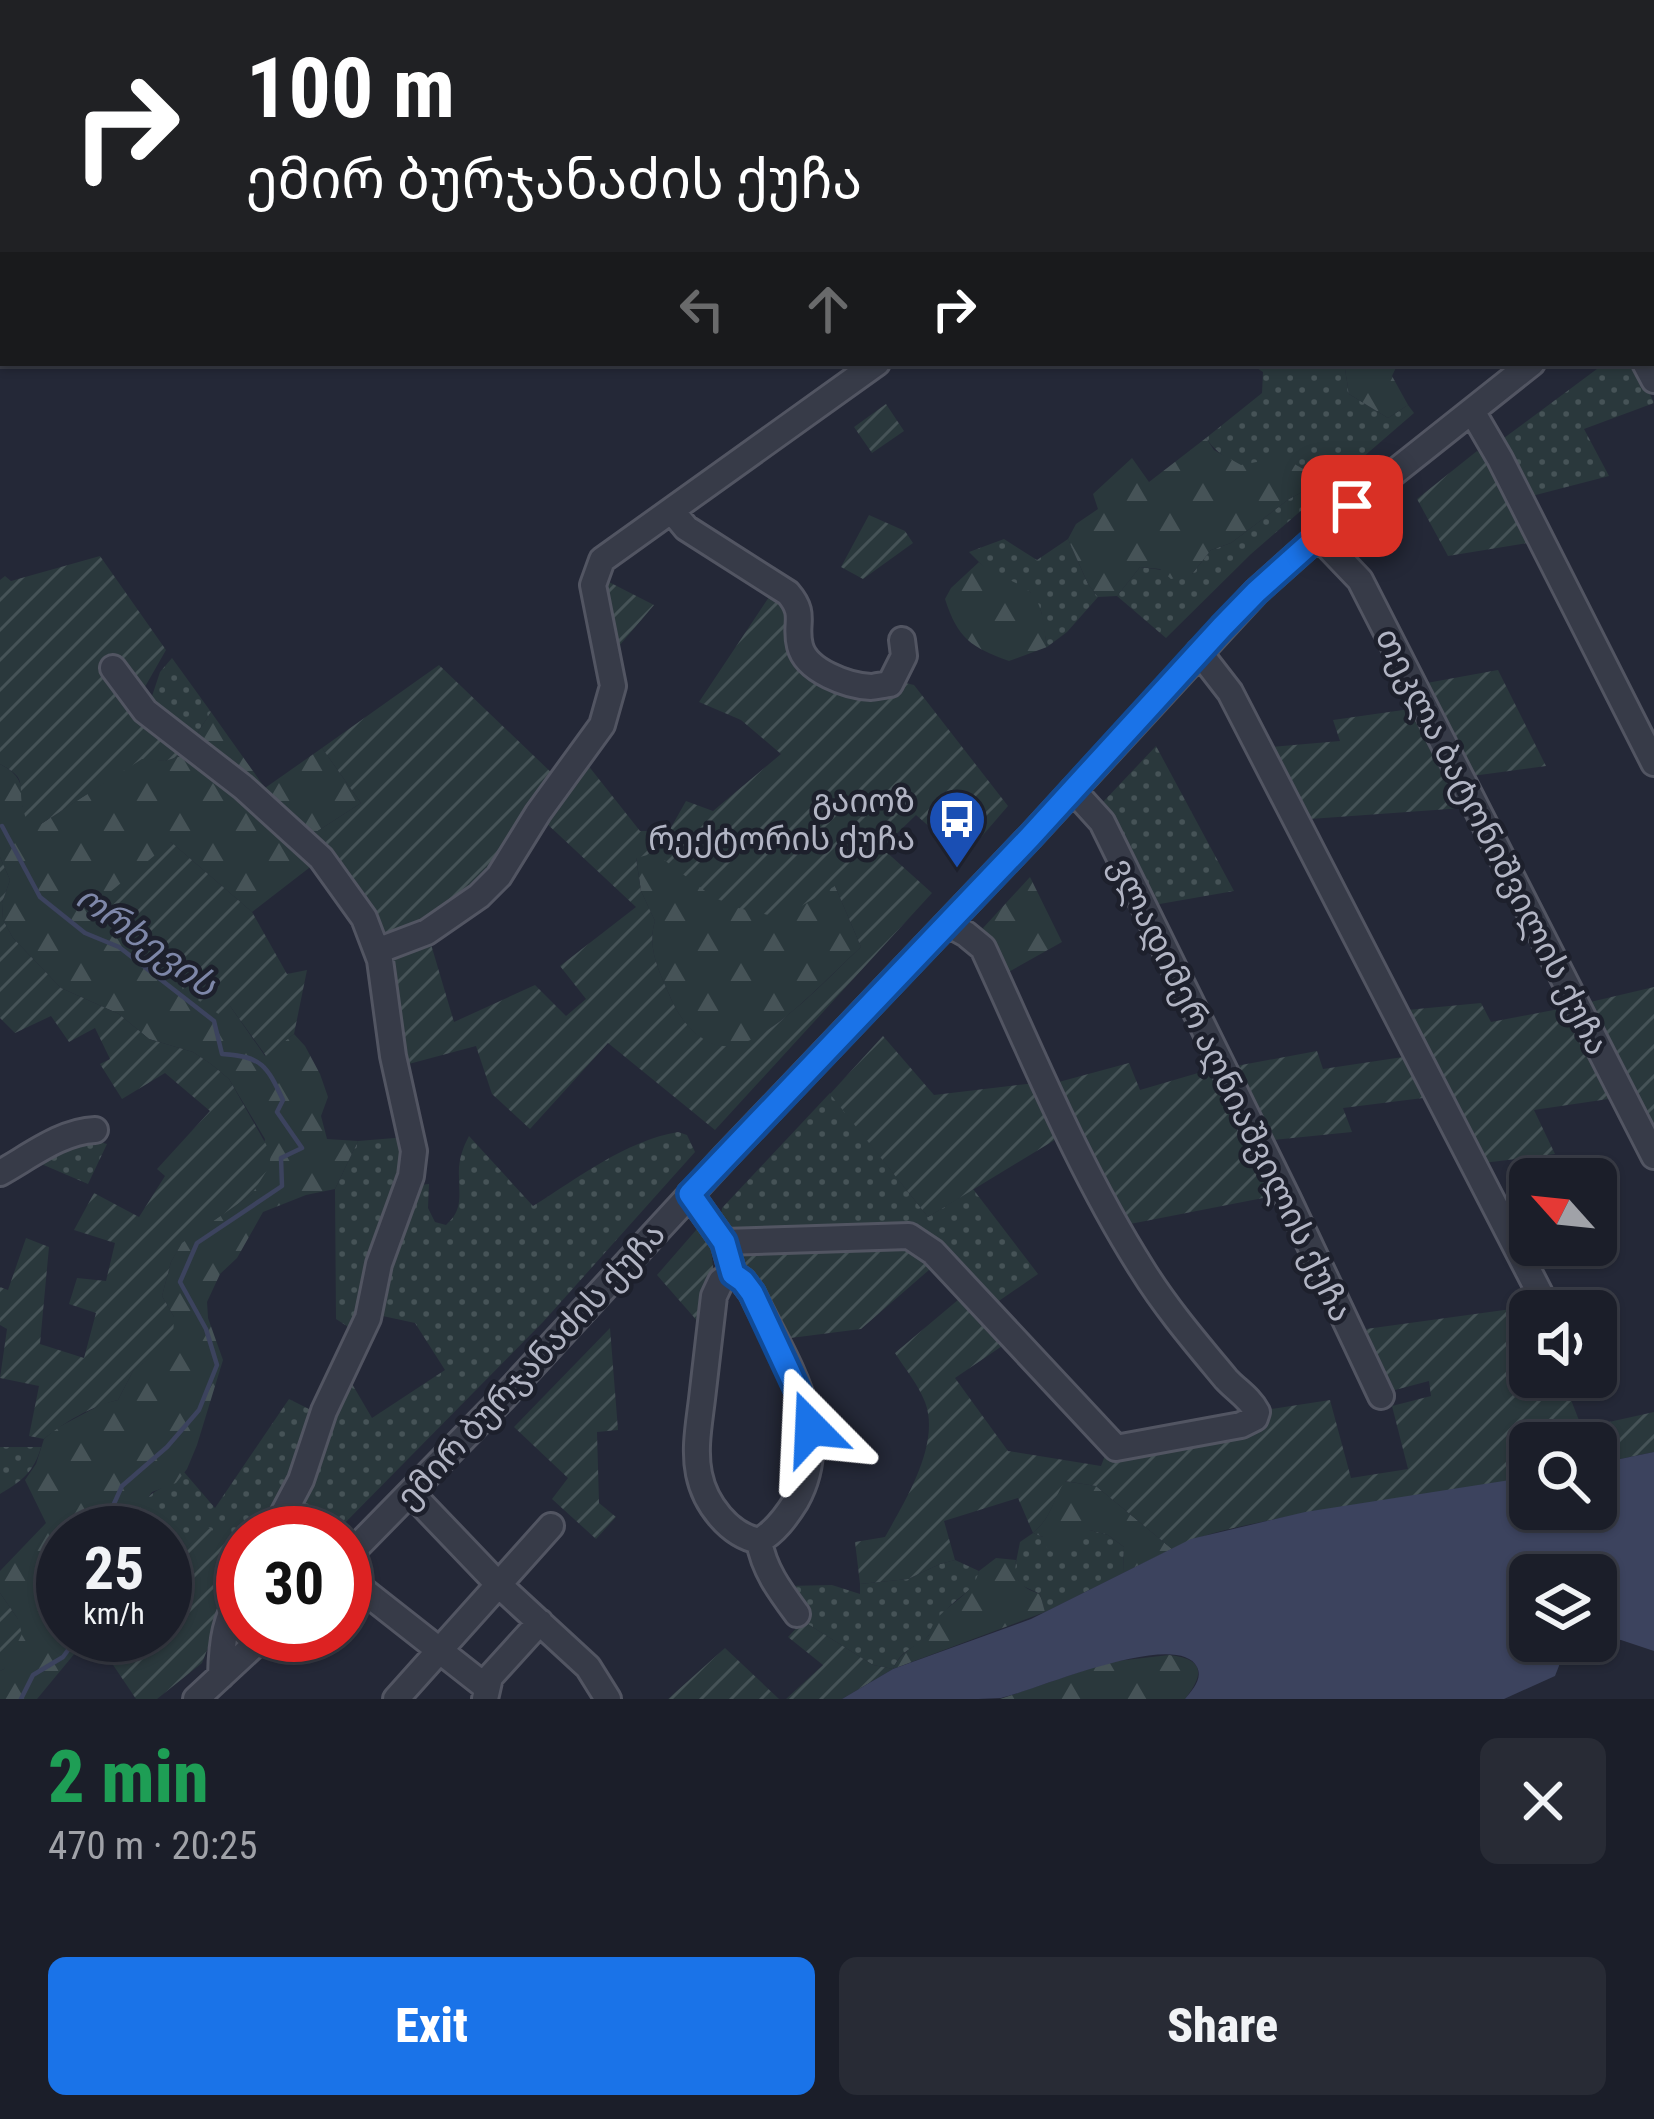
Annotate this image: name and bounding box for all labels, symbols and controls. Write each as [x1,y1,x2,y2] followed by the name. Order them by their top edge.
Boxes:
[246,39,455,138] text: 100 m
[48,48,204,204] icon: right
[246,148,862,211] text: ემირ ბურჯანაძის ქუჩა
[669,276,735,342] icon: left
[795,276,861,342] icon: ahead
[921,276,987,342] icon: right
[1301,455,1403,557] pin
[1319,473,1385,539] icon: arrive
[1367,621,1618,1062] street label: თეკლა ბატონიშვილის ქუჩა
[648,781,915,858] place label: გაიოზ რექტორის ქუჩა
[926,788,988,870] bus stop icon: გაიოზ რექტორის ქუჩა
[1101,851,1361,1328] street label: ვლადიმერ აღნიაშვილის ქუჩა
[68,876,226,1007] water label: ორხევის
[1509,1158,1617,1266] north arrow
[1509,1158,1617,1662] map controls
[388,1214,673,1516] street label: ემირ ბურჯანაძის ქუჩა
[1509,1290,1617,1398] button: sound
[748,1365,874,1491] position arrow
[1509,1422,1617,1530] button: search
[216,1506,372,1662] speed limit sign: 30
[84,1533,144,1604] text: 25
[1509,1554,1617,1662] button: layers
[83,1596,145,1631] text: km/h
[48,1735,209,1820] text: 2 min
[1480,1738,1606,1864] button: close
[48,1823,258,1869] text: 470 m · 20:25
[48,1957,815,2095] button: Exit
[839,1957,1606,2095] button: Share

